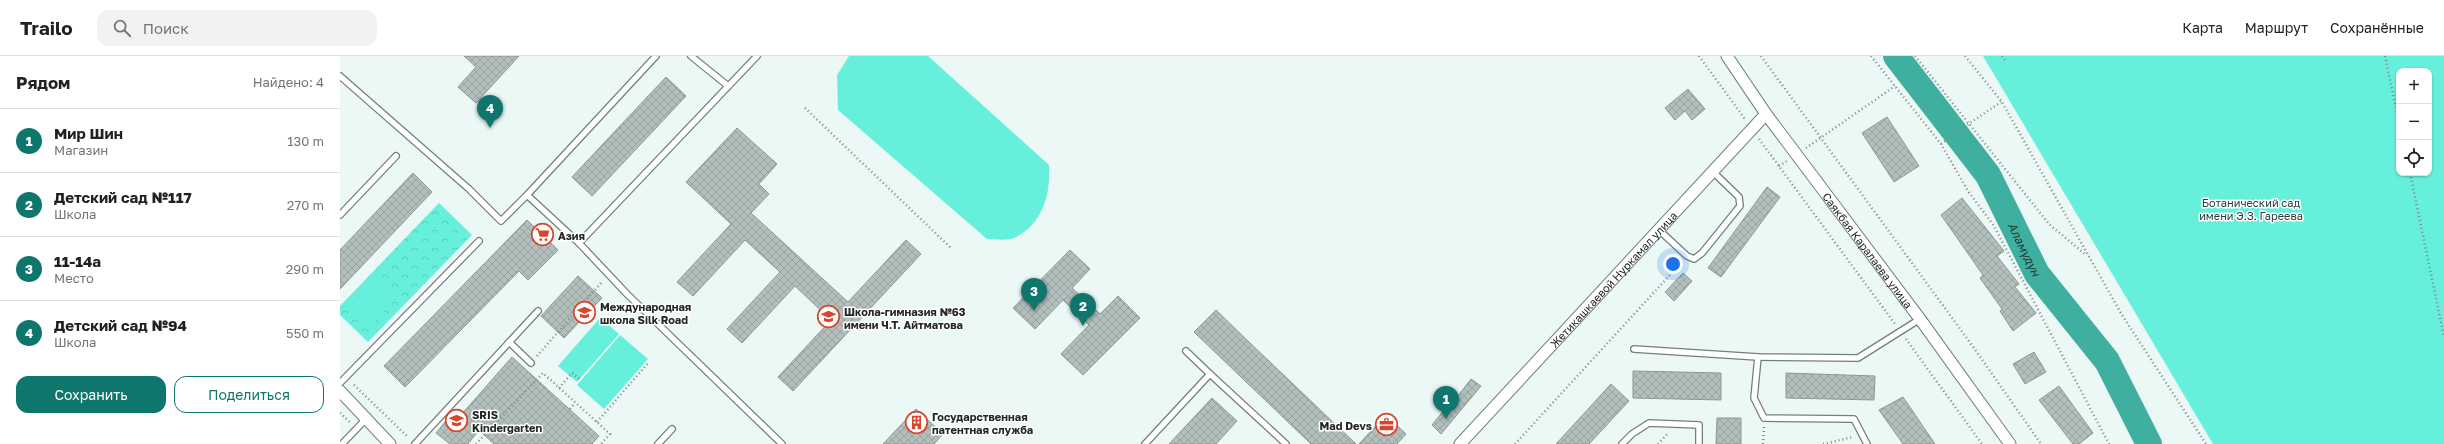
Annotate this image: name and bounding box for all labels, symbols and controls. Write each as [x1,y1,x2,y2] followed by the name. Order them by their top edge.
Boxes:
[97,10,377,46] search box
[20,16,73,39] text: Trailo
[111,17,133,39] icon: search
[143,19,189,37] text: Поиск
[2182,19,2223,36] text: Карта
[2245,19,2308,36] text: Маршрут
[2330,19,2424,36] text: Сохранённые
[2396,68,2432,176] map controls
[2396,68,2432,104] button: +
[16,72,70,93] text: Рядом
[253,74,324,90] text: Найдено: 4
[477,95,503,128] pin: 4
[2396,104,2432,140] button: −
[54,124,123,142] text: Мир Шин
[26,133,32,149] text: 1
[287,133,324,149] text: 130 m
[2396,140,2432,176] button: locate
[54,142,108,158] text: Магазин
[54,188,192,206] text: Детский сад №117
[1821,190,1916,310] street label: Саякбая Каралаева улица
[2199,196,2303,222] park label: Ботанический сад имени Э.З. Гареева
[25,197,33,213] text: 2
[287,197,324,213] text: 270 m
[54,206,96,222] text: Школа
[1547,208,1679,350] street label: Жетикашкаевой Нуркамал улица
[2005,220,2045,279] water label: Аламүдүн
[530,222,556,248] supermarket icon: Азия
[558,229,585,242] place label: Азия
[54,252,101,270] text: 11-14а
[1663,254,1683,274] your location
[25,261,33,277] text: 3
[286,261,324,277] text: 290 m
[54,270,94,286] text: Место
[1021,278,1047,311] pin: 3
[1070,293,1096,326] pin: 2
[572,299,598,325] school or university icon: Международная школа Silk Road
[600,300,691,326] place label: Международная школа Silk Road
[815,304,841,330] school or university icon: Школа-гимназия №63 имени Ч.Т. Айтматова
[844,305,966,331] place label: Школа-гимназия №63 имени Ч.Т. Айтматова
[54,316,187,334] text: Детский сад №94
[25,325,33,341] text: 4
[286,325,324,341] text: 550 m
[54,334,96,350] text: Школа
[16,376,166,413] button: Сохранить
[174,376,324,413] button: Поделиться
[1433,386,1459,419] pin: 1
[444,407,470,433] school or university icon: SRIS Kindergarten
[472,408,543,434] place label: SRIS Kindergarten
[904,409,930,435] building icon: Государственная патентная служба
[932,410,1033,436] place label: Государственная патентная служба
[1374,412,1400,438] office icon: Mad Devs
[1320,419,1372,432] place label: Mad Devs

